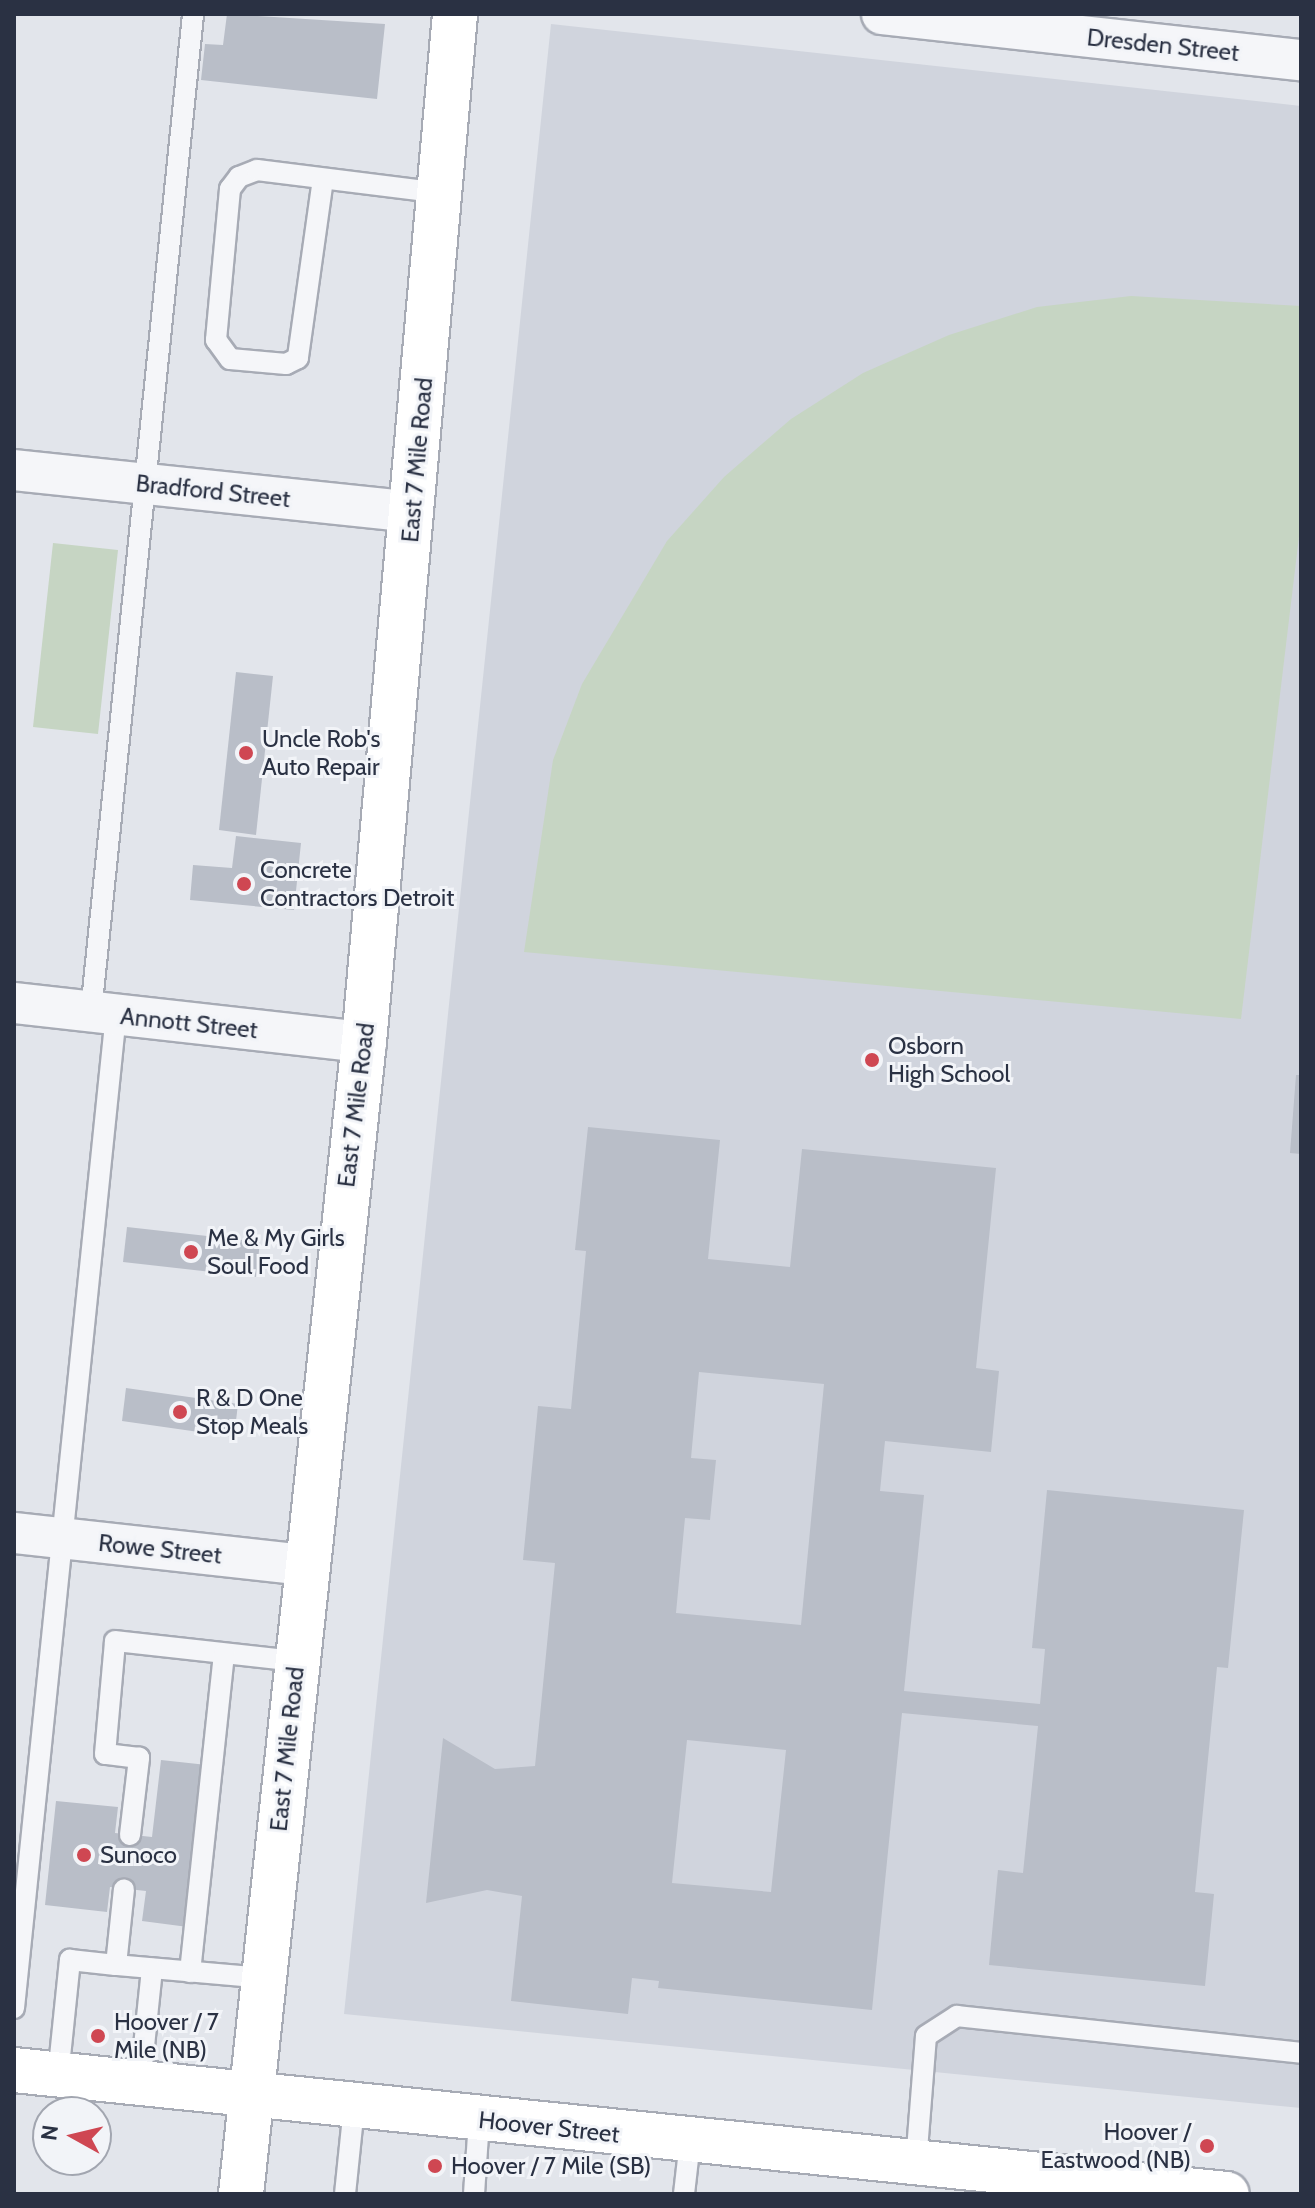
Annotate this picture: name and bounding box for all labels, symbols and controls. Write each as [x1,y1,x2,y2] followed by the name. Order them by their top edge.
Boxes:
[1085,23,1241,67] street label: Dresden Street
[395,376,439,544] street label: East 7 Mile Road
[134,469,292,513] street label: Bradford Street
[262,725,380,781] place label: Uncle Rob's Auto Repair
[237,744,255,762] marker: Uncle Rob's Auto Repair
[260,856,454,912] place label: Concrete Contractors Detroit
[235,875,253,893] marker: Concrete Contractors Detroit
[119,1001,259,1045] street label: Annott Street
[332,1021,380,1189] street label: East 7 Mile Road
[888,1032,1010,1088] place label: Osborn High School
[863,1051,881,1069] marker: Osborn High School
[207,1224,345,1280] place label: Me & My Girls Soul Food
[182,1243,200,1261] marker: Me & My Girls Soul Food
[196,1384,308,1440] place label: R & D One Stop Meals
[171,1403,189,1421] marker: R & D One Stop Meals
[97,1528,223,1570] street label: Rowe Street
[264,1665,310,1833] street label: East 7 Mile Road
[100,1841,177,1869] place label: Sunoco
[75,1846,93,1864] marker: Sunoco
[114,2008,219,2064] place label: Hoover / 7 Mile (NB)
[89,2027,107,2045] marker: Hoover / 7 Mile (NB)
[32,2096,112,2176] north arrow
[477,2105,621,2149] street label: Hoover Street
[1040,2118,1191,2174] place label: Hoover / Eastwood (NB)
[35,2123,64,2142] text: N
[1198,2137,1216,2155] marker: Hoover / Eastwood (NB)
[451,2152,651,2180] place label: Hoover / 7 Mile (SB)
[426,2157,444,2175] marker: Hoover / 7 Mile (SB)

